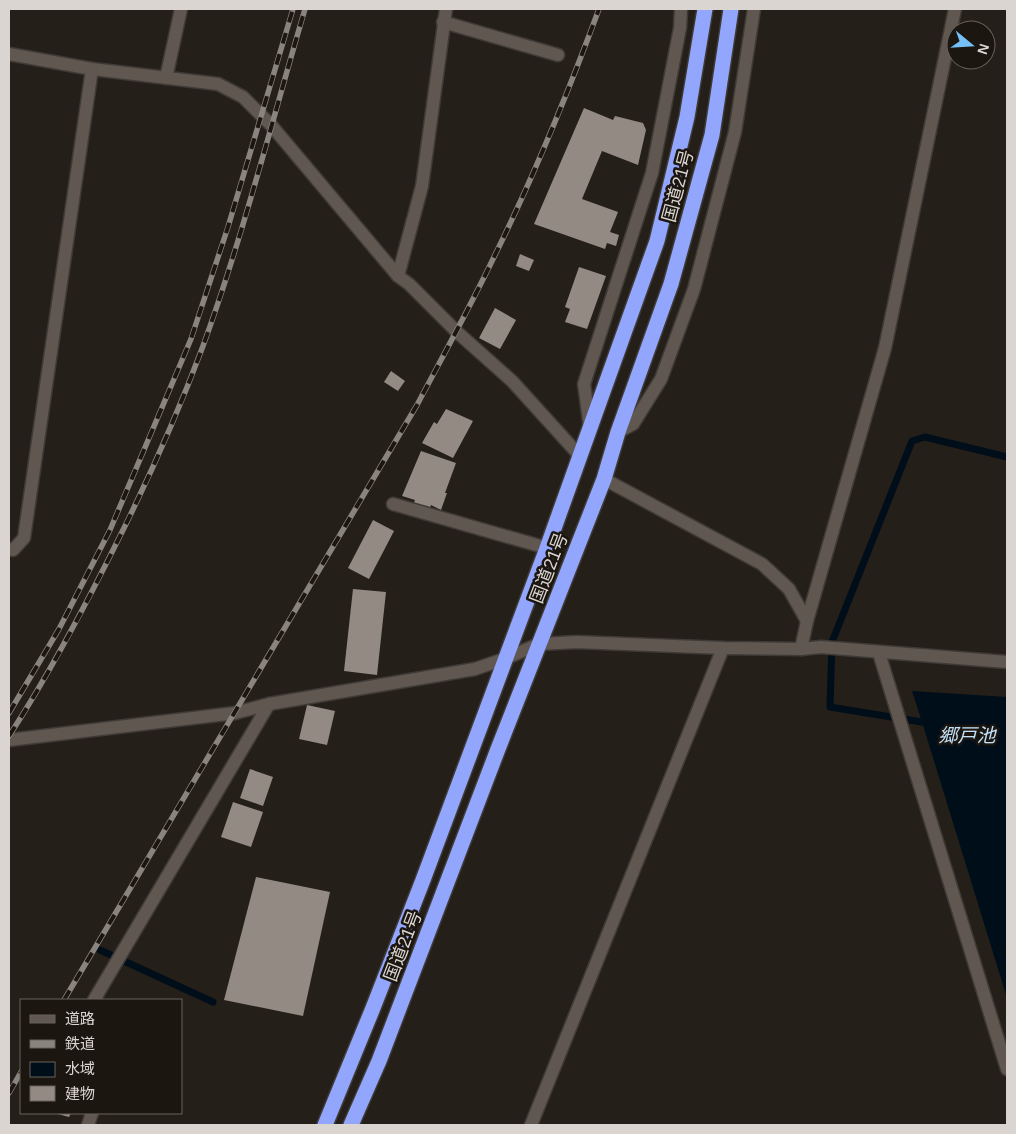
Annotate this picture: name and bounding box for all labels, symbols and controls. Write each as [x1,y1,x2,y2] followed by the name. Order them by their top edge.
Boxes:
[946,20,996,70] north arrow
[974,42,993,56] text: N
[659,148,697,224] street label: 国道21号
[526,530,572,606] street label: 国道21号
[938,725,997,746] water label: 郷戸池
[380,908,426,984] street label: 国道21号
[20,999,182,1114] legend
[65,1010,95,1027] text: 道路
[65,1035,95,1052] text: 鉄道
[65,1060,95,1077] text: 水域
[65,1085,95,1102] text: 建物

